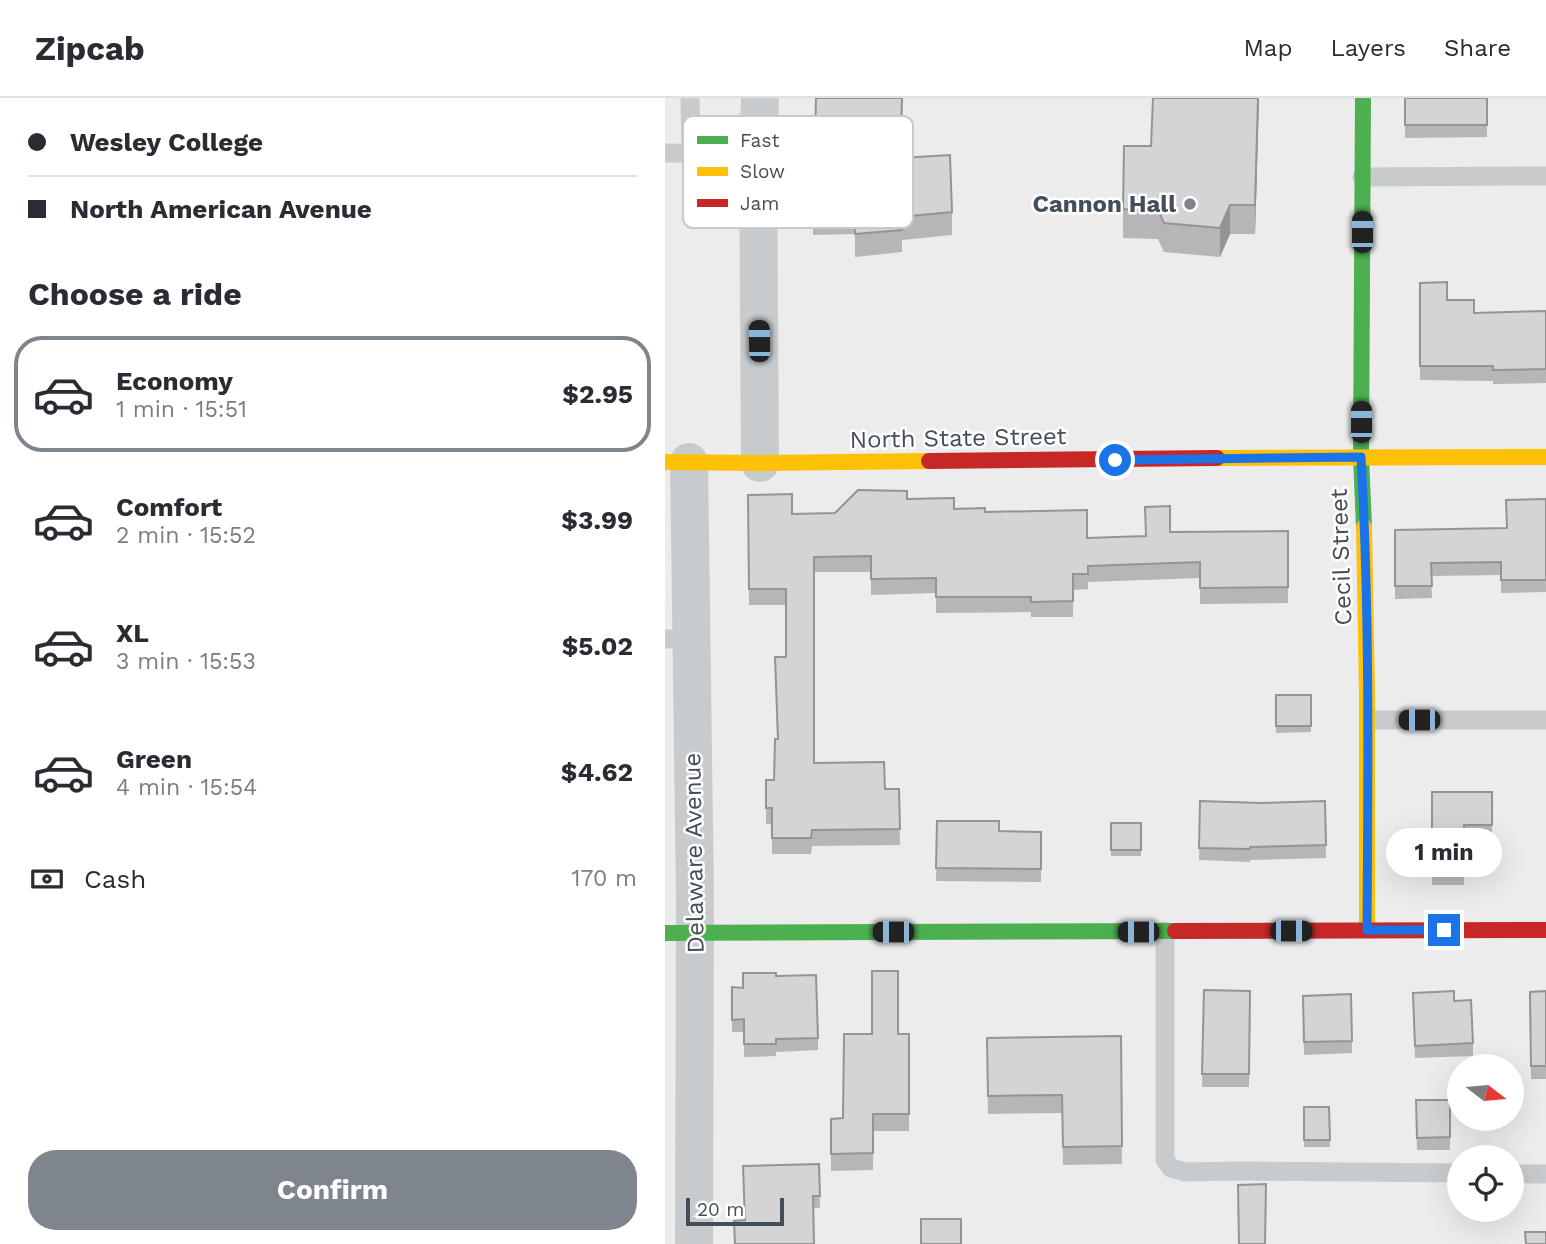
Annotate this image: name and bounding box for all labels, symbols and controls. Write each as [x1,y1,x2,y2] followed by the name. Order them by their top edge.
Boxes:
[35,29,145,68] text: Zipcab
[1244,34,1292,62] text: Map
[1330,34,1406,62] text: Layers
[1444,34,1511,62] text: Share
[683,116,913,228] legend
[70,127,263,157] text: Wesley College
[740,129,779,152] text: Fast
[740,160,785,183] text: Slow
[1033,190,1176,218] place label: Cannon Hall
[740,192,779,215] text: Jam
[70,194,372,224] text: North American Avenue
[1182,196,1198,212] marker: Cannon Hall
[1352,211,1373,253] car
[28,275,242,313] text: Choose a ride
[749,320,770,362] car
[32,363,95,426] icon: car
[116,366,233,396] text: Economy
[562,379,633,409] text: $2.95
[116,396,247,423] text: 1 min · 15:51
[1351,401,1372,443] car
[849,422,1067,454] street label: North State Street
[1099,444,1131,476] route start
[1325,488,1357,626] street label: Cecil Street
[32,489,95,552] icon: car
[116,492,222,522] text: Comfort
[561,505,633,535] text: $3.99
[116,522,256,549] text: 2 min · 15:52
[32,615,95,678] icon: car
[116,618,149,648] text: XL
[562,631,633,661] text: $5.02
[116,648,256,675] text: 3 min · 15:53
[1399,710,1441,731] car
[32,741,95,804] icon: car
[116,744,192,774] text: Green
[678,752,710,954] street label: Delaware Avenue
[561,757,633,787] text: $4.62
[116,774,257,801] text: 4 min · 15:54
[1386,828,1502,878] callout: 1 min
[1414,839,1474,866] text: 1 min
[28,860,66,898] icon: cash
[84,864,146,894] text: Cash
[572,865,637,892] text: 170 m
[1428,914,1460,946] route end
[1271,921,1313,942] car
[873,922,915,943] car
[1118,922,1160,943] car
[1447,1054,1524,1130] north arrow
[1447,1054,1524,1222] map controls
[1447,1145,1524,1222] button: locate
[28,1150,637,1230] button: Confirm
[686,1195,784,1227] scale bar
[697,1198,744,1221] text: 20 m

